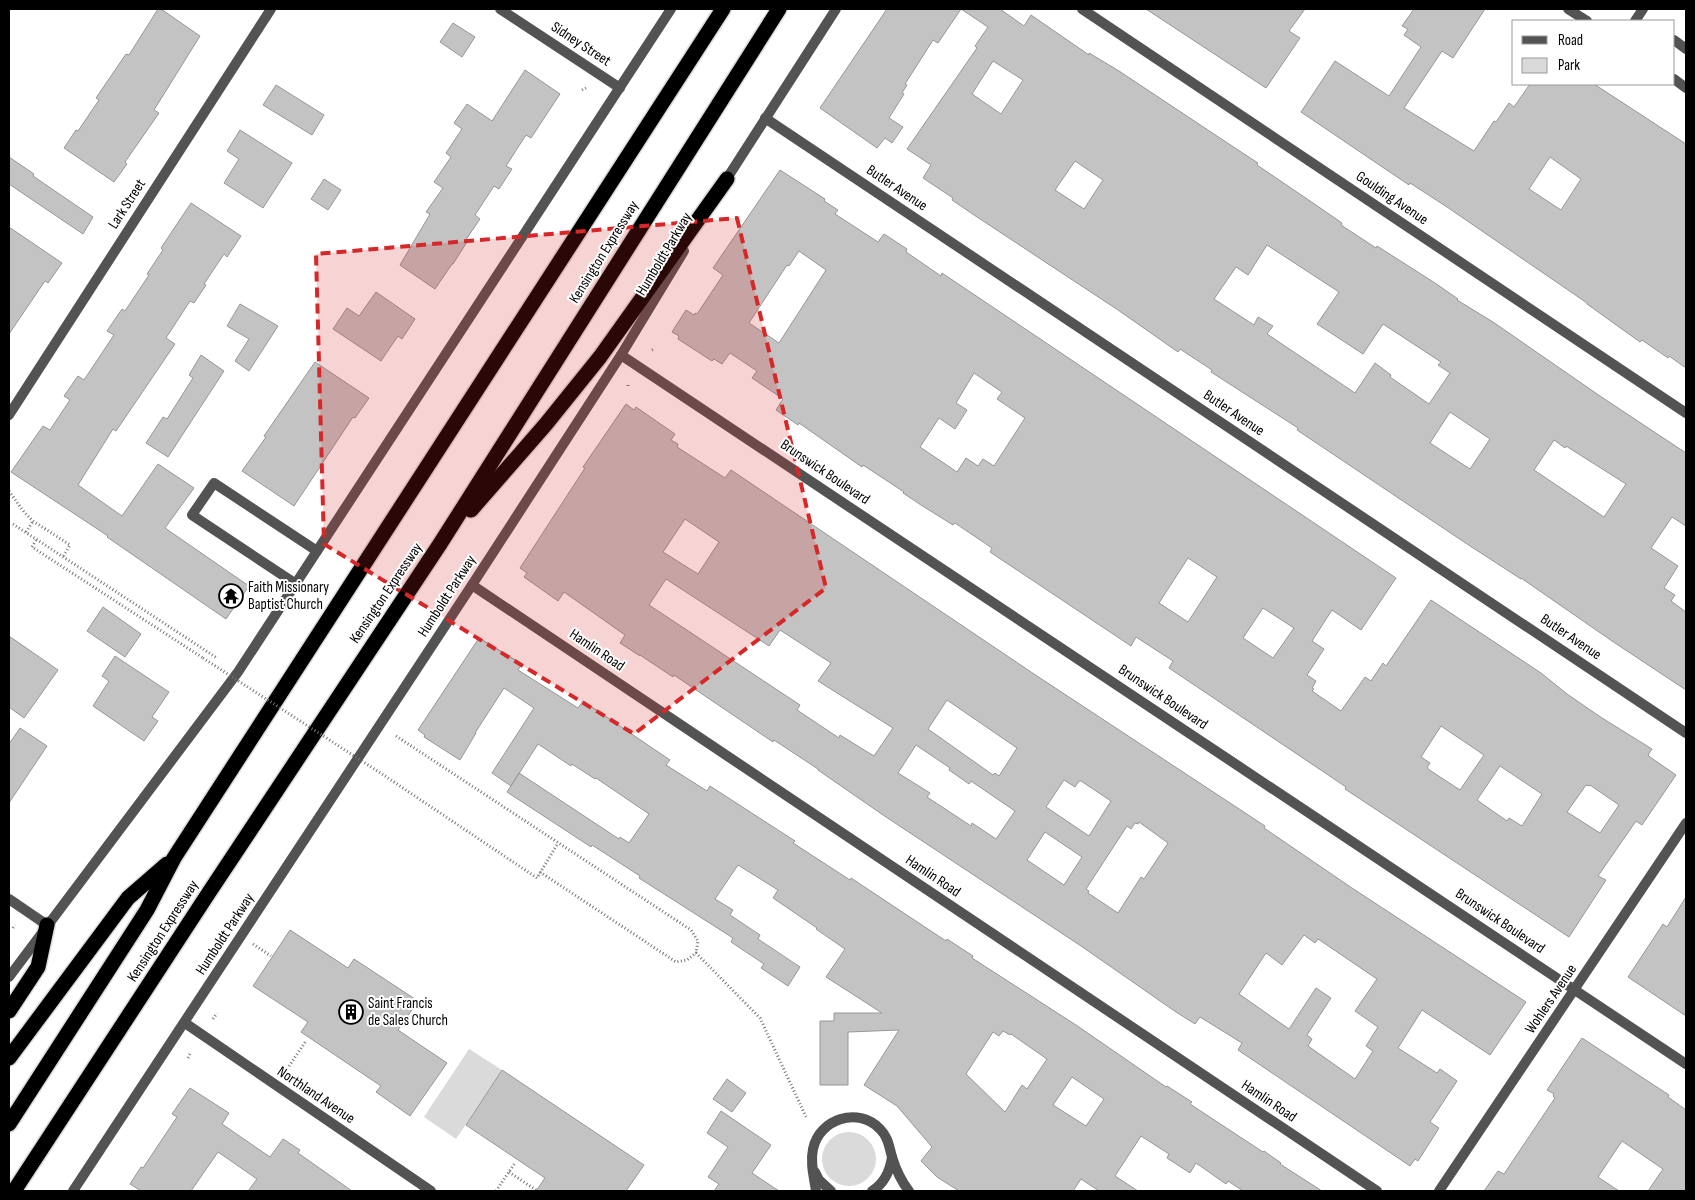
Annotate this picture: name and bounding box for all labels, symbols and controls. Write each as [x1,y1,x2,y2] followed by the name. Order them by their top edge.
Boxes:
[547,18,615,71] street label: Sidney Street
[1512,20,1675,85] legend
[1558,31,1583,50] text: Road
[1558,56,1580,75] text: Park
[863,161,931,215] street label: Butler Avenue
[1352,167,1432,229] street label: Goulding Avenue
[104,175,150,232] street label: Lark Street
[565,197,643,307] street label: Kensington Expressway
[632,209,696,299] street label: Humboldt Parkway
[1200,386,1268,440] street label: Butler Avenue
[777,435,873,509] street label: Brunswick Boulevard
[345,539,427,647] street label: Kensington Expressway
[414,551,481,640] street label: Humboldt Parkway
[248,578,329,614] place label: Faith Missionary Baptist Church
[218,583,244,609] temple icon: Faith Missionary Baptist Church
[1537,610,1605,664] street label: Butler Avenue
[566,625,628,675] street label: Hamlin Road
[1115,660,1211,734] street label: Brunswick Boulevard
[902,851,964,901] street label: Hamlin Road
[123,876,203,985] street label: Kensington Expressway
[1452,884,1548,958] street label: Brunswick Boulevard
[192,889,259,978] street label: Humboldt Parkway
[1521,961,1581,1037] street label: Wohlers Avenue
[368,994,448,1030] place label: Saint Francis de Sales Church
[338,999,364,1025] building icon: Saint Francis de Sales Church
[274,1062,358,1128] street label: Northland Avenue
[1238,1076,1300,1126] street label: Hamlin Road

